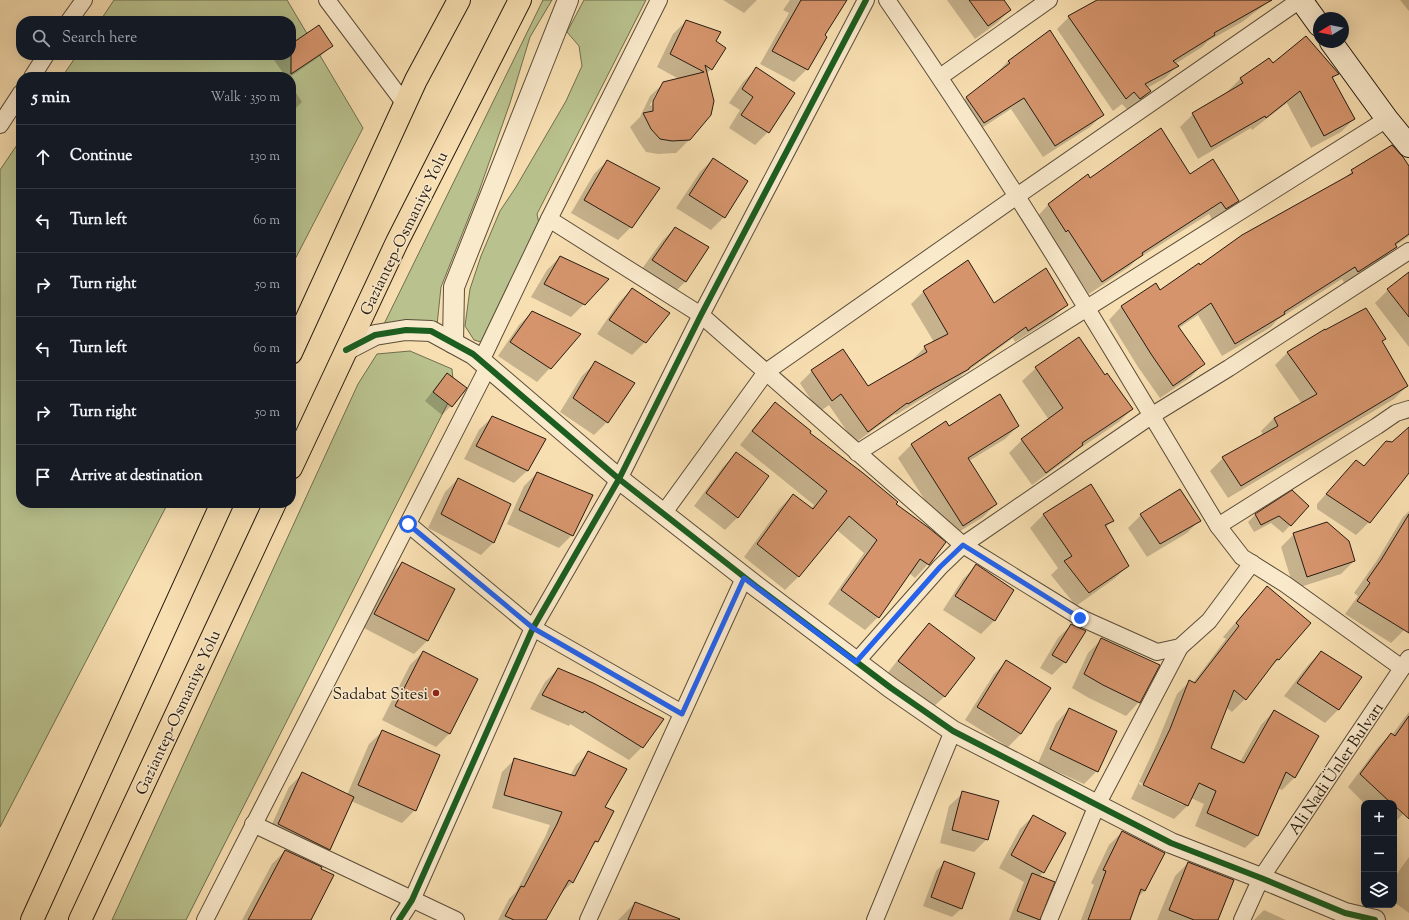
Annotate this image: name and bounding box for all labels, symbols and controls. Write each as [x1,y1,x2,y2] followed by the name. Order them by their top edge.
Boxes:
[1313,12,1349,48] north arrow
[16,16,296,60] search box
[30,27,52,49] icon: search
[62,28,137,49] text: Search here
[32,86,70,110] text: 5 min
[211,89,280,107] text: Walk · 350 m
[32,146,54,168] icon: ahead
[70,146,132,167] text: Continue
[250,148,280,166] text: 130 m
[355,148,455,320] street label: Gaziantep-Osmaniye Yolu
[32,210,54,232] icon: left
[70,210,127,231] text: Turn left
[253,212,280,230] text: 60 m
[32,274,54,296] icon: right
[70,274,136,295] text: Turn right
[255,276,280,294] text: 50 m
[32,338,54,360] icon: left
[70,338,127,359] text: Turn left
[253,340,280,358] text: 60 m
[32,402,54,424] icon: right
[70,402,136,423] text: Turn right
[255,404,280,422] text: 50 m
[32,466,54,488] icon: arrive
[70,466,203,487] text: Arrive at destination
[399,515,417,533] route start
[1071,609,1089,627] route end
[131,627,228,799] street label: Gaziantep-Osmaniye Yolu
[332,684,428,707] place label: Sadabat Sitesi
[431,688,441,698] marker: Sadabat Sitesi
[1284,698,1390,840] street label: Ali Nadi Ünler Bulvarı
[1361,800,1397,908] map controls
[1361,800,1397,836] button: +
[1361,836,1397,872] button: −
[1361,872,1397,908] button: layers

